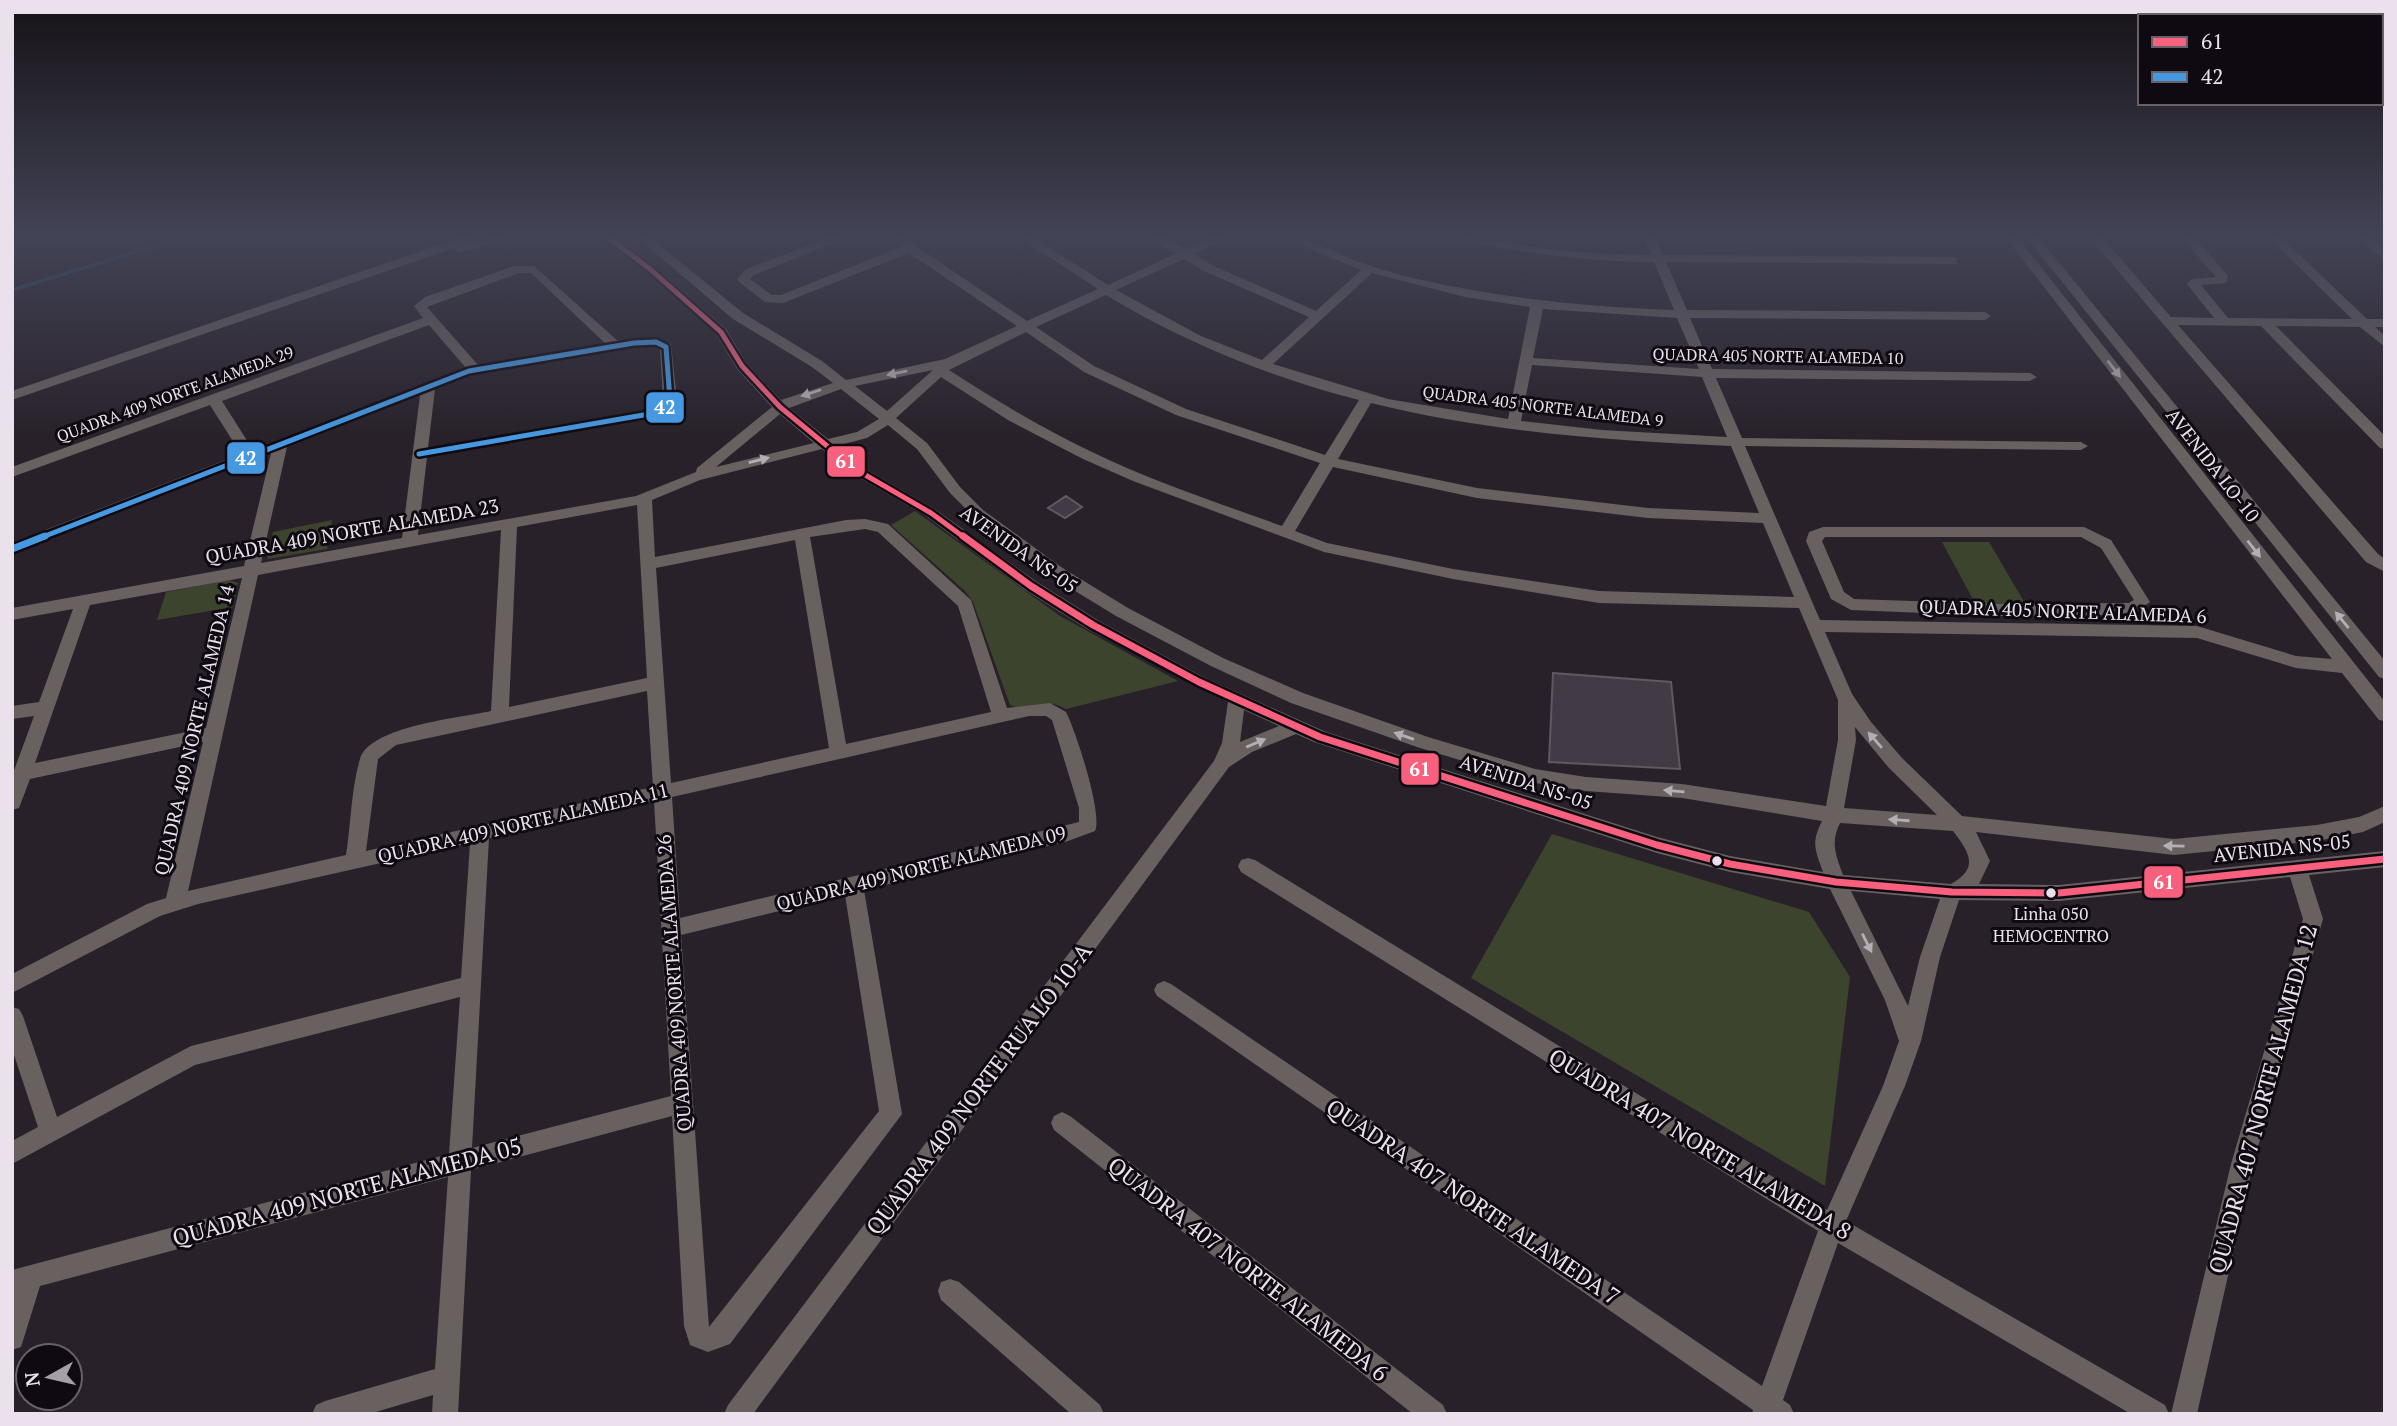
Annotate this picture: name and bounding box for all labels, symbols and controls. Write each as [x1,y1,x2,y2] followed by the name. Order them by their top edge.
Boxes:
[2138,14,2383,105] legend
[2201,27,2223,55] text: 61
[2201,62,2223,90] text: 42
[53,341,297,447] street label: QUADRA 409 NORTE ALAMEDA 29
[1653,343,1903,369] street label: QUADRA 405 NORTE ALAMEDA 10
[2107,360,2122,378] one-way arrow
[886,368,908,379] one-way arrow
[1421,380,1665,432] street label: QUADRA 405 NORTE ALAMEDA 9
[801,389,822,399] one-way arrow
[645,391,685,424] line badge: 42
[654,394,676,419] text: 42
[2161,403,2266,527] street label: AVENIDA LO-10
[226,441,266,475] line badge: 42
[235,445,257,470] text: 42
[826,445,866,478] line badge: 61
[835,448,857,473] text: 61
[748,454,770,465] one-way arrow
[203,492,501,569] street label: QUADRA 409 NORTE ALAMEDA 23
[956,499,1083,598] street label: AVENIDA NS-05
[2247,539,2262,557] one-way arrow
[148,581,239,878] street label: QUADRA 409 NORTE ALAMEDA 14
[1919,593,2207,628] street label: QUADRA 405 NORTE ALAMEDA 6
[2335,611,2350,628] one-way arrow
[1394,730,1415,741] one-way arrow
[1867,731,1883,749] one-way arrow
[1246,737,1267,748] one-way arrow
[1457,748,1596,815] street label: AVENIDA NS-05
[1400,752,1440,786] line badge: 61
[1409,756,1431,781] text: 61
[375,777,671,868] street label: QUADRA 409 NORTE ALAMEDA 11
[1662,785,1684,796] one-way arrow
[1888,814,1910,825] one-way arrow
[773,819,1068,916] street label: QUADRA 409 NORTE ALAMEDA 09
[2212,828,2352,867] street label: AVENIDA NS-05
[651,834,696,1132] street label: QUADRA 409 NORTE ALAMEDA 26
[2163,841,2185,852] one-way arrow
[1710,854,1724,868] unlabelled marker
[2143,865,2184,899] line badge: 61
[2153,869,2175,894] text: 61
[2044,886,2058,900] marker: Linha 050 HEMOCENTRO
[1993,902,2109,947] place label: Linha 050 HEMOCENTRO
[2201,921,2324,1277] street label: QUADRA 407 NORTE ALAMEDA 12
[1862,933,1873,953] one-way arrow
[859,936,1099,1241] street label: QUADRA 409 NORTE RUA LO 10-A
[1543,1041,1857,1246] street label: QUADRA 407 NORTE ALAMEDA 8
[1320,1091,1626,1312] street label: QUADRA 407 NORTE ALAMEDA 7
[169,1130,525,1253] street label: QUADRA 409 NORTE ALAMEDA 05
[1102,1149,1395,1388] street label: QUADRA 407 NORTE ALAMEDA 6
[14,1342,84,1412] north arrow
[18,1370,45,1388] text: N

